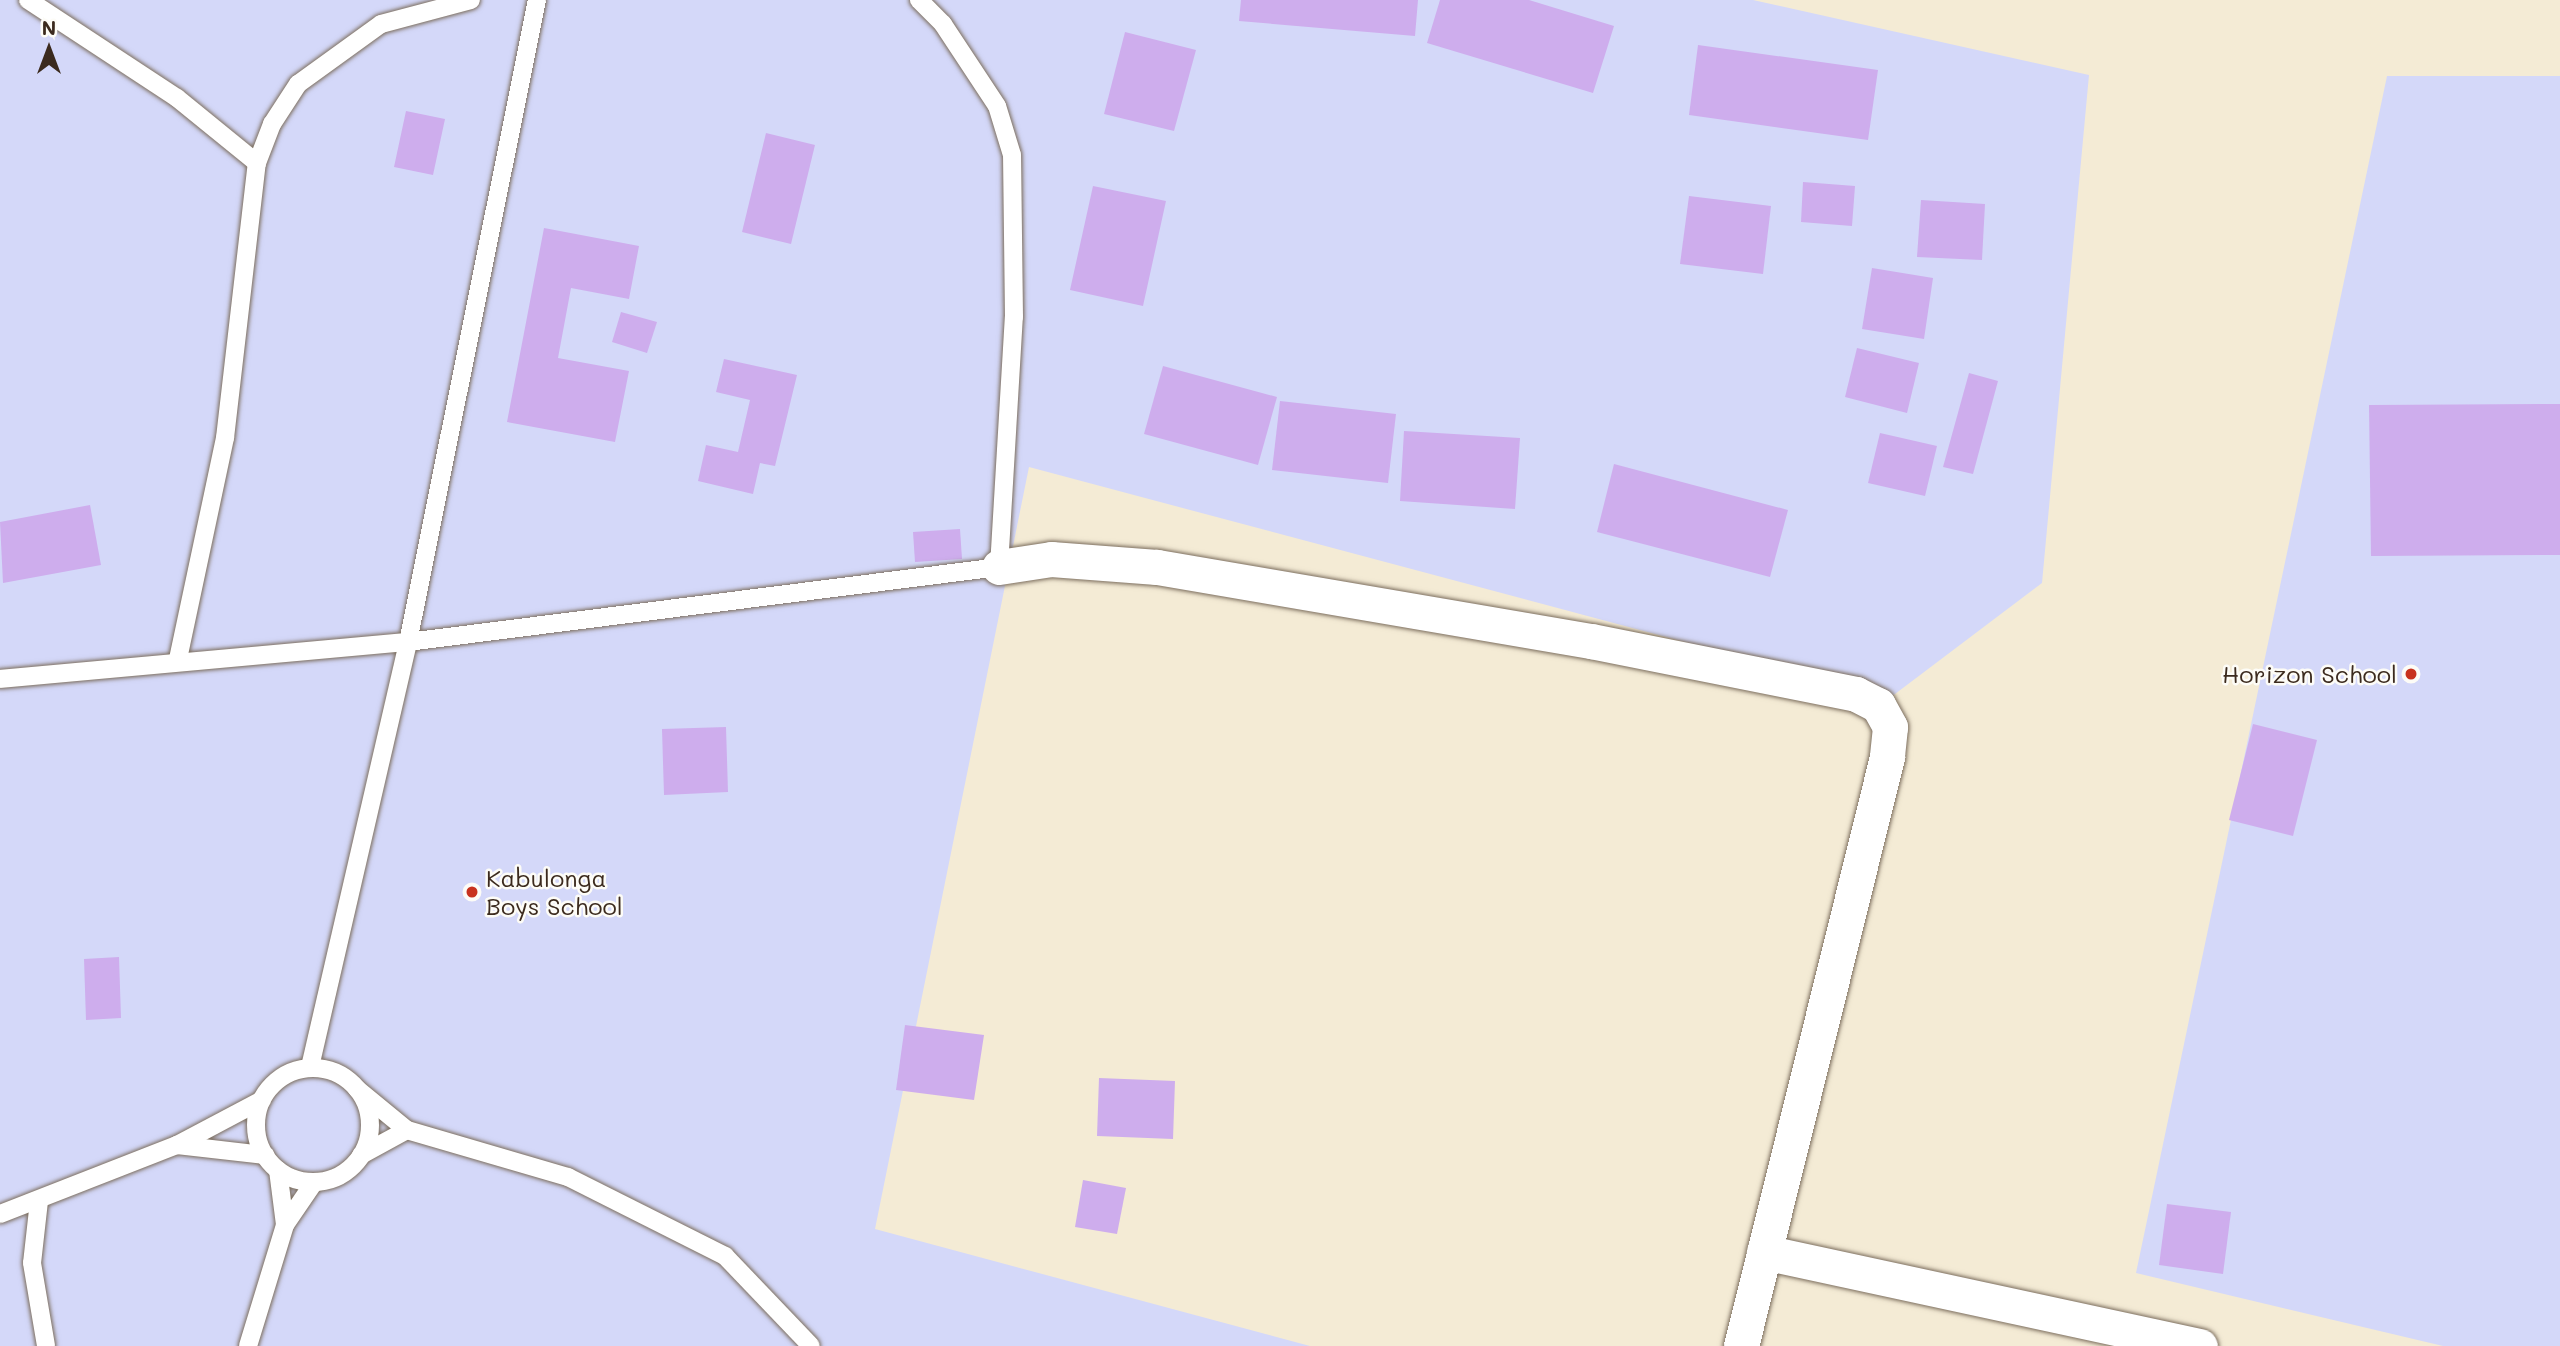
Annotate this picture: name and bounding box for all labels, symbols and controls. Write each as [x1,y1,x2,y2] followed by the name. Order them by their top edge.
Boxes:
[14,14,84,84] north arrow
[42,15,56,40] text: N
[2222,660,2397,688] place label: Horizon School
[2403,666,2419,682] marker: Horizon School
[486,864,623,920] place label: Kabulonga Boys School
[464,884,480,900] marker: Kabulonga Boys School

